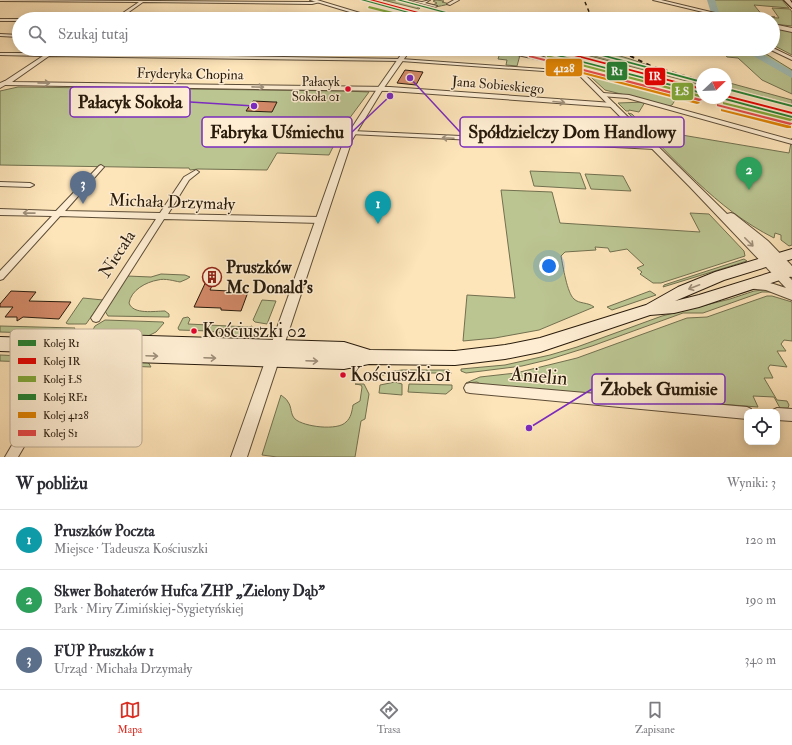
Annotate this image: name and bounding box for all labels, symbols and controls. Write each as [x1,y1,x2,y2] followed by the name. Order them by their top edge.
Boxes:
[12,12,780,56] search box
[26,23,48,45] icon: search
[58,25,128,44] text: Szukaj tutaj
[545,58,583,77] line badge: 4128
[606,61,628,81] line badge: R1
[553,62,575,76] text: 4128
[136,65,244,84] street label: Fryderyka Chopina
[611,65,623,78] text: R1
[644,67,666,86] line badge: IR
[696,68,732,104] north arrow
[649,70,662,83] text: IR
[450,72,545,98] street label: Jana Sobieskiego
[292,74,341,105] place label: Pałacyk Sokoła 01
[37,80,50,87] one-way arrow
[671,82,694,101] line badge: ŁS
[251,83,264,90] one-way arrow
[343,84,353,94] marker: Pałacyk Sokoła 01
[675,85,689,98] text: ŁS
[70,87,190,117] callout: Pałacyk Sokoła
[78,91,183,114] text: Pałacyk Sokoła
[552,99,565,106] one-way arrow
[202,117,352,147] callout: Fabryka Uśmiechu
[460,117,684,147] callout: Spółdzielczy Dom Handlowy
[210,121,345,144] text: Fabryka Uśmiechu
[468,121,677,144] text: Spółdzielczy Dom Handlowy
[442,134,455,142] one-way arrow
[736,157,762,190] pin: 2
[70,171,96,204] pin: 3
[108,189,236,216] street label: Michała Drzymały
[365,191,391,224] pin: 1
[23,209,36,217] one-way arrow
[94,226,140,281] street label: Niecała
[744,237,754,247] one-way arrow
[539,256,559,276] your location
[225,257,313,298] place label: Pruszków Mc Donald's
[201,266,223,288] building icon: Pruszków Mc Donald's
[689,283,701,291] one-way arrow
[202,319,306,343] place label: Kościuszki 02
[189,326,199,336] marker: Kościuszki 02
[10,329,142,447] legend
[43,337,80,351] text: Kolej R1
[145,352,158,359] one-way arrow
[203,354,216,361] one-way arrow
[43,355,81,369] text: Kolej IR
[305,357,318,365] one-way arrow
[508,361,569,391] street label: Anielin
[350,363,451,387] place label: Kościuszki 01
[338,370,348,380] marker: Kościuszki 01
[43,373,82,387] text: Kolej ŁS
[592,374,725,404] callout: Żłobek Gumisie
[600,377,718,401] text: Żłobek Gumisie
[43,391,88,405] text: Kolej RE1
[43,409,89,423] text: Kolej 4128
[744,409,780,445] map controls
[744,409,780,445] button: locate
[43,427,78,441] text: Kolej S1
[16,473,88,494] text: W pobliżu
[727,475,776,491] text: Wyniki: 3
[54,522,155,541] text: Pruszków Poczta
[27,532,31,548] text: 1
[745,532,776,548] text: 120 m
[54,541,208,557] text: Miejsce · Tadeusza Kościuszki
[54,582,325,601] text: Skwer Bohaterów Hufca ZHP „Zielony Dąb”
[26,592,32,608] text: 2
[745,592,776,608] text: 190 m
[54,601,244,617] text: Park · Miry Zimińskiej-Sygietyńskiej
[54,642,154,661] text: FUP Pruszków 1
[27,652,32,668] text: 3
[745,652,776,668] text: 340 m
[54,661,192,677] text: Urząd · Michała Drzymały
[117,699,142,736] tab: Mapa
[377,699,401,736] tab: Trasa
[635,699,675,736] tab: Zapisane

